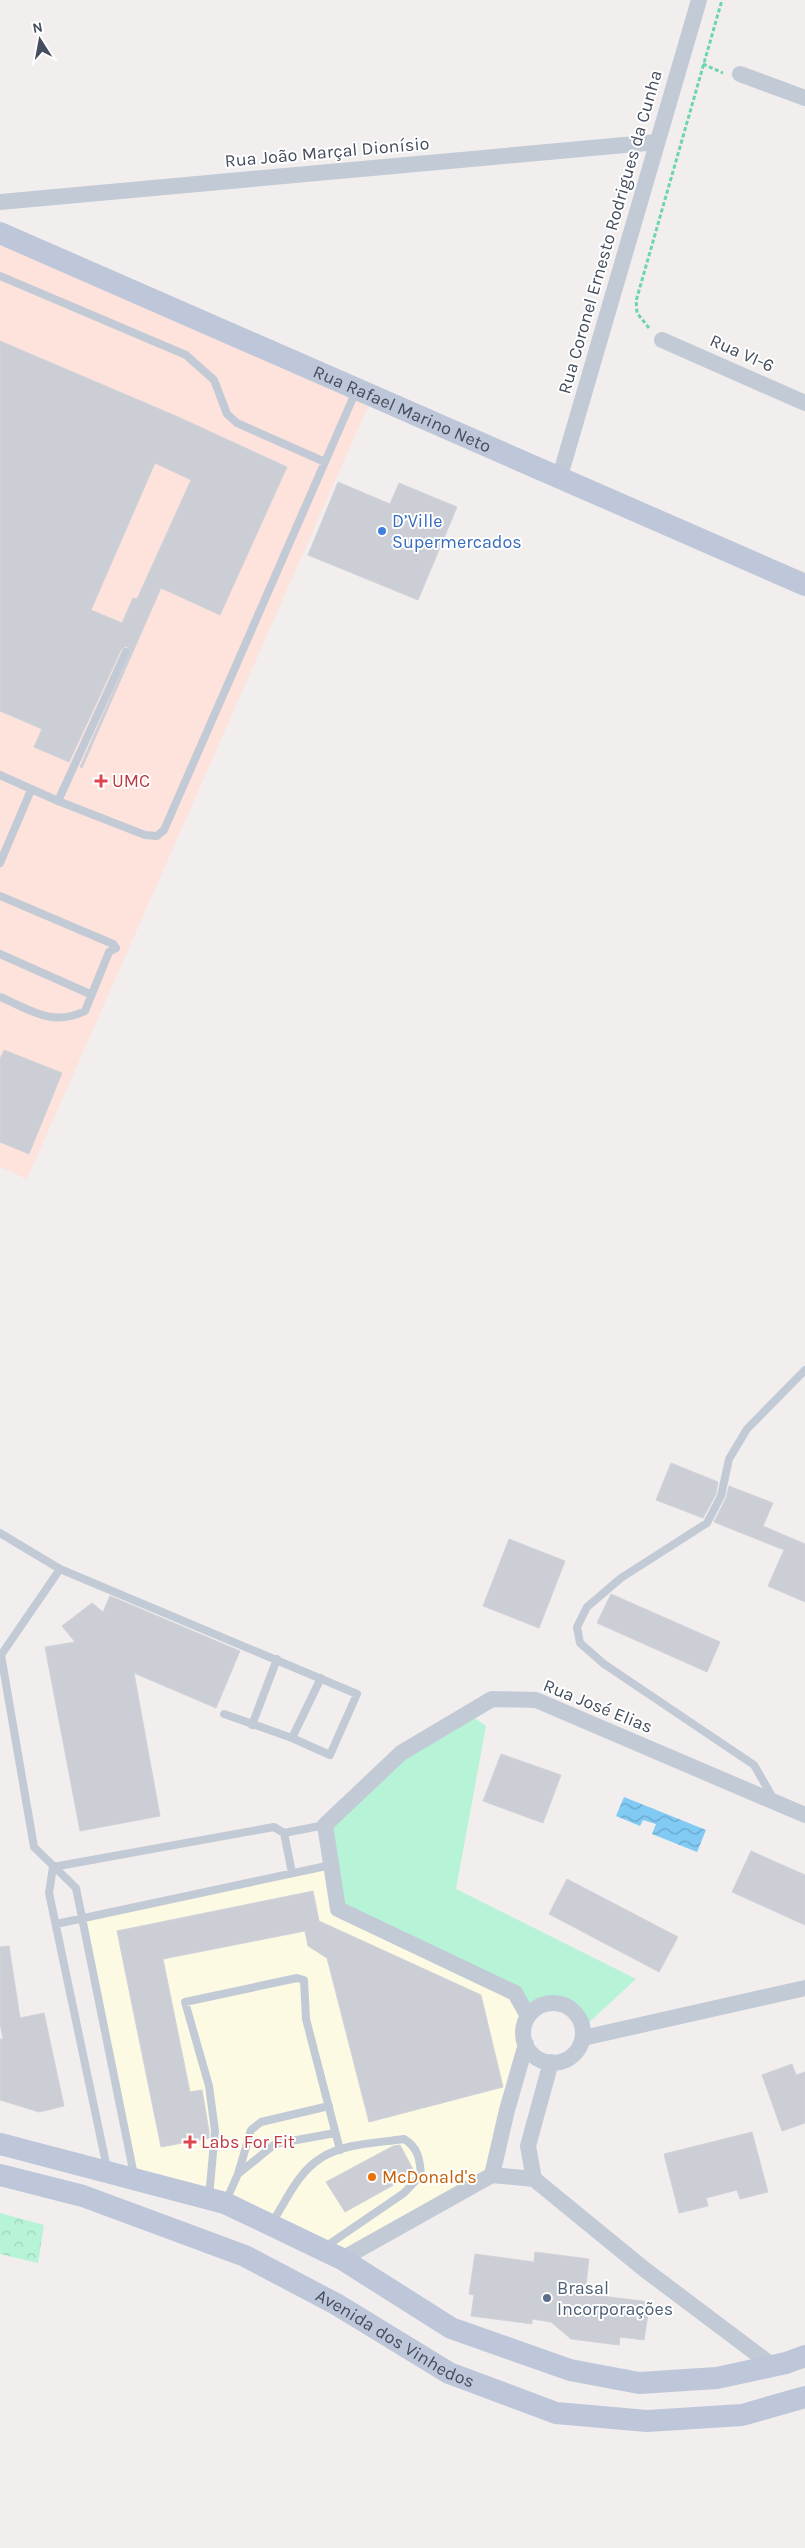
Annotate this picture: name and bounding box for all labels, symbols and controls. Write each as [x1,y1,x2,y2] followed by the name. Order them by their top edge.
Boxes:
[15,15,65,65] north arrow
[31,18,44,37] text: N
[553,68,667,396] street label: Rua Coronel Ernesto Rodrigues da Cunha
[224,132,430,172] street label: Rua João Marçal Dionísio
[707,329,777,377] street label: Rua VI-6
[310,360,495,457] street label: Rua Rafael Marino Neto
[392,510,522,553] place label: D’Ville Supermercados
[376,525,388,537] marker: D’Ville Supermercados
[112,770,150,792] place label: UMC
[94,774,108,788] marker: UMC
[540,1674,656,1738] street label: Rua José Elias
[201,2131,295,2153] place label: Labs For Fit
[183,2135,197,2149] marker: Labs For Fit
[382,2166,477,2188] place label: McDonald's
[366,2171,378,2183] marker: McDonald's
[557,2277,673,2320] place label: Brasal Incorporações
[312,2284,478,2393] street label: Avenida dos Vinhedos
[541,2292,553,2304] marker: Brasal Incorporações

